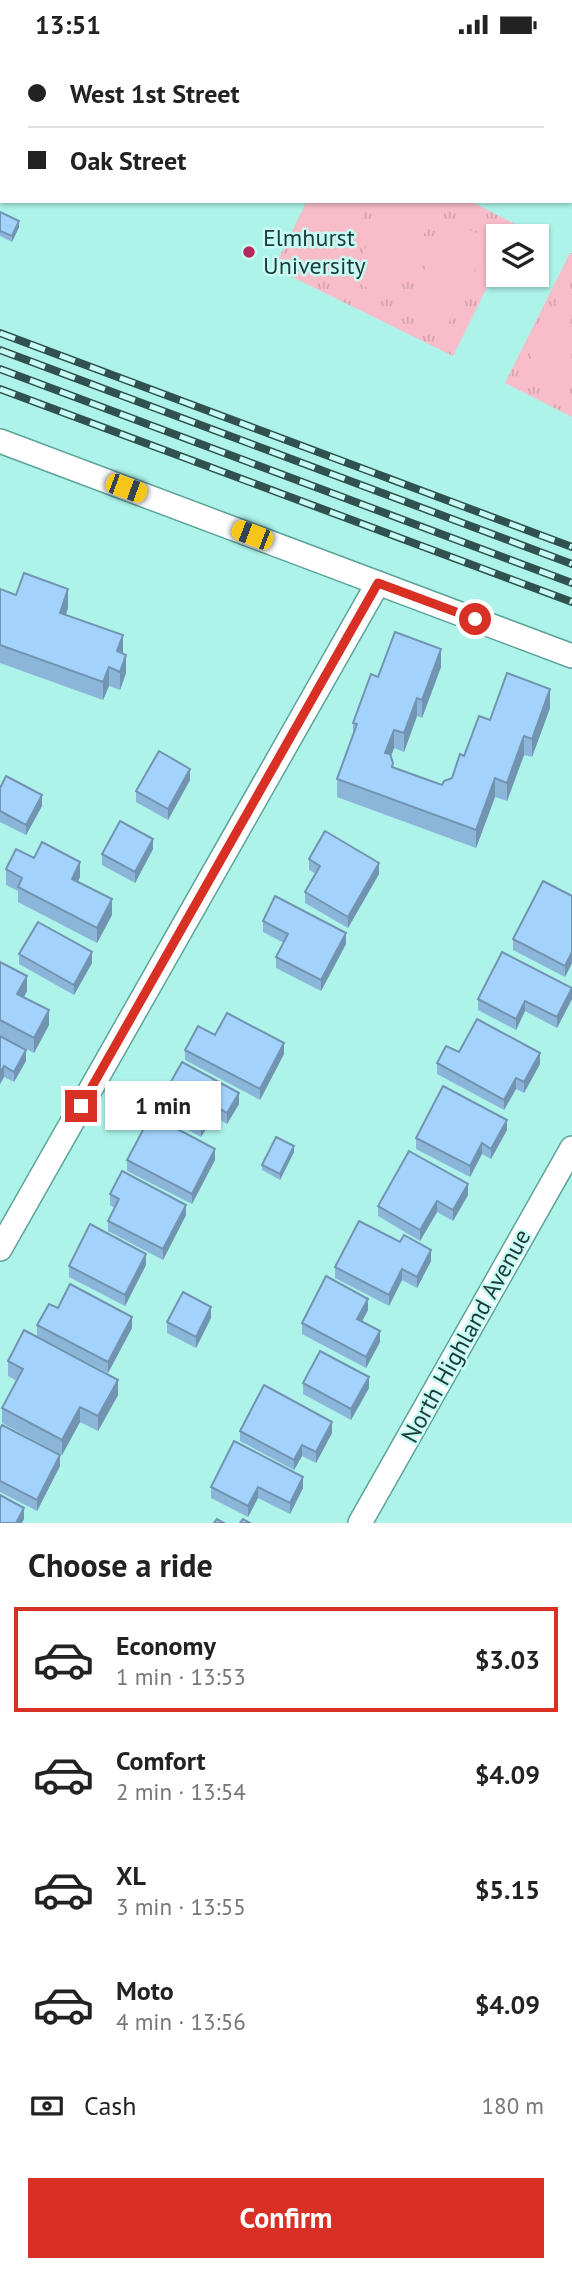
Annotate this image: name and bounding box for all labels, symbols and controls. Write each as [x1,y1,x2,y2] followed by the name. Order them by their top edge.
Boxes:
[35,8,101,41] text: 13:51
[70,77,240,110] text: West 1st Street
[70,144,186,177] text: Oak Street
[263,222,366,281] place label: Elmhurst University
[486,224,549,287] map controls
[486,224,549,287] button: layers
[241,244,257,260] marker: Elmhurst University
[103,471,150,505] car
[229,518,276,552] car
[459,603,491,635] route start
[106,1081,221,1131] callout: 1 min
[65,1090,97,1122] route end
[135,1091,191,1120] text: 1 min
[394,1223,537,1448] street label: North Highland Avenue
[28,1544,213,1586] text: Choose a ride
[32,1628,95,1691] icon: car
[116,1629,216,1662] text: Economy
[475,1643,540,1676] text: $3.03
[116,1662,246,1691] text: 1 min · 13:53
[32,1743,95,1806] icon: car
[116,1744,206,1777] text: Comfort
[475,1758,540,1791] text: $4.09
[116,1777,246,1806] text: 2 min · 13:54
[32,1858,95,1921] icon: car
[116,1859,146,1892] text: XL
[475,1873,540,1906] text: $5.15
[116,1892,246,1921] text: 3 min · 13:55
[32,1973,95,2036] icon: car
[116,1974,174,2007] text: Moto
[475,1988,540,2021] text: $4.09
[116,2007,246,2036] text: 4 min · 13:56
[28,2087,66,2125] icon: cash
[84,2089,136,2122] text: Cash
[482,2091,544,2120] text: 180 m
[28,2178,544,2258] button: Confirm

